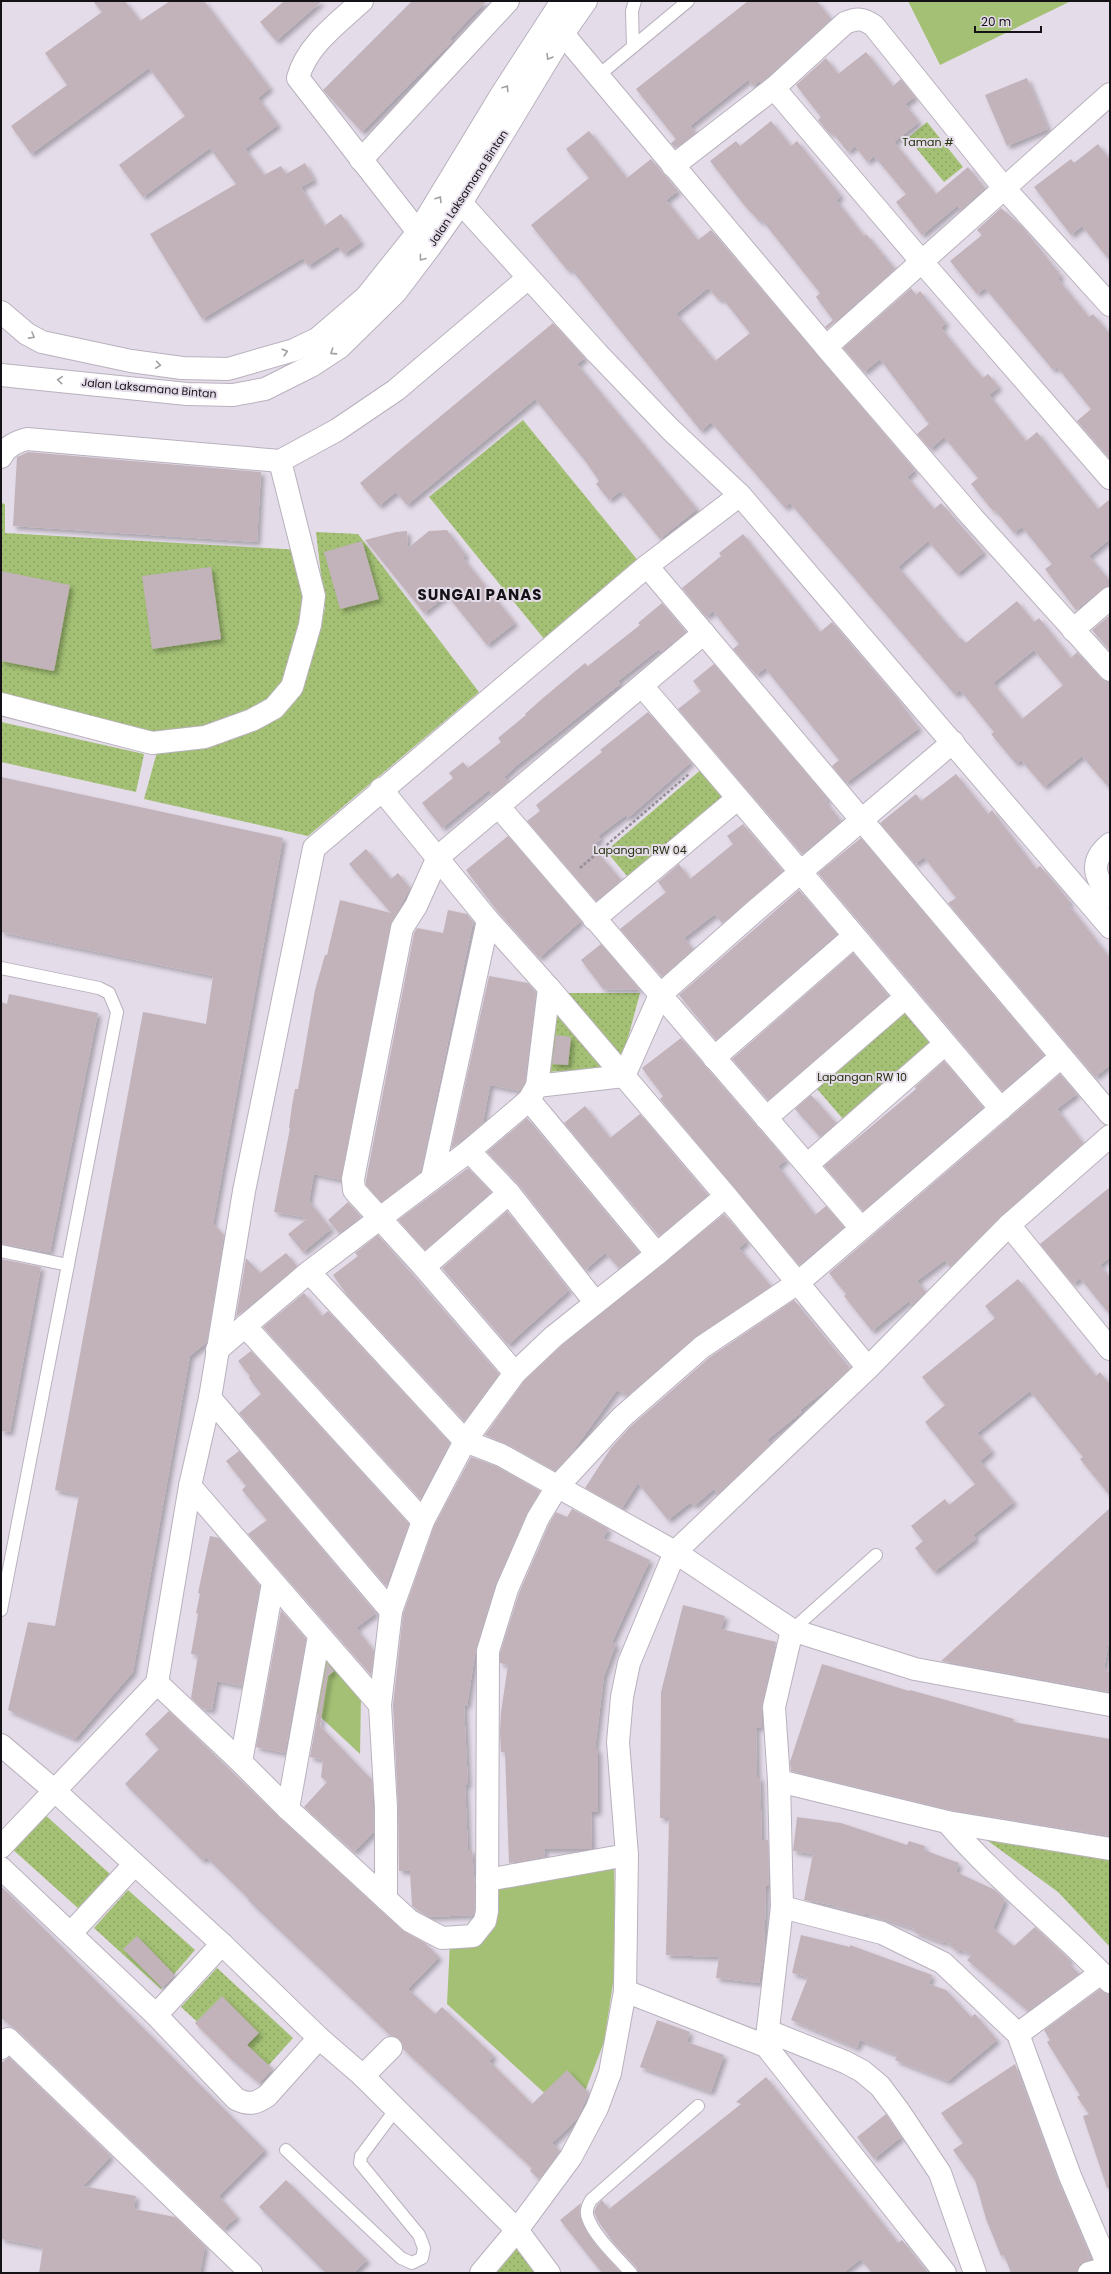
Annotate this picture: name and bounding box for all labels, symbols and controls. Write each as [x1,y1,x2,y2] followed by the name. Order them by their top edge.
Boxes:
[975,8,1041,34] scale bar
[981,13,1011,30] text: 20 m
[547,53,554,60] one-way arrow
[501,85,508,92] one-way arrow
[424,127,512,249] street label: Jalan Laksamana Bintan
[902,134,954,150] park label: Taman #
[434,196,442,203] one-way arrow
[420,253,427,260] one-way arrow
[28,331,35,339] one-way arrow
[330,347,337,354] one-way arrow
[282,348,289,357] one-way arrow
[155,360,161,369] one-way arrow
[81,374,217,402] street label: Jalan Laksamana Bintan
[57,376,63,385] one-way arrow
[417,584,543,605] district label: SUNGAI PANAS
[593,842,687,858] park label: Lapangan RW 04
[817,1069,907,1085] park label: Lapangan RW 10

